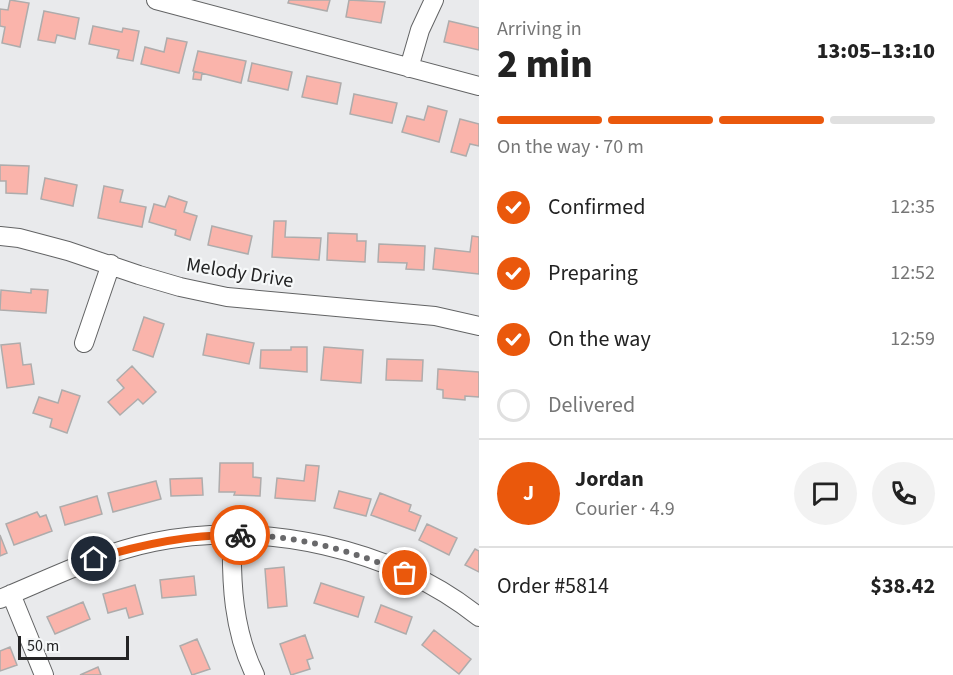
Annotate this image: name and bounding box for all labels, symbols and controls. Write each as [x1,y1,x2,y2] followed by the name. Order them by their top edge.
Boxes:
[497,15,582,43] text: Arriving in
[817,35,935,67] text: 13:05–13:10
[497,37,593,93] text: 2 min
[497,133,644,161] text: On the way · 70 m
[497,191,530,224] icon: check
[548,191,645,223] text: Confirmed
[890,193,935,221] text: 12:35
[184,251,296,295] street label: Melody Drive
[497,257,530,290] icon: check
[548,257,638,289] text: Preparing
[890,259,935,287] text: 12:52
[497,323,530,356] icon: check
[548,323,651,355] text: On the way
[890,325,935,353] text: 12:59
[548,389,635,421] text: Delivered
[794,462,857,525] button: chat
[872,462,935,525] button: phone
[575,463,644,495] text: Jordan
[523,477,534,509] text: J
[575,495,675,523] text: Courier · 4.9
[210,505,270,565] courier
[224,519,257,552] icon: bike
[68,533,119,584] pin
[77,542,110,575] icon: home
[379,547,430,598] pin
[388,556,421,589] icon: bag
[497,570,609,602] text: Order #5814
[870,570,935,602] text: $38.42
[18,633,129,660] scale bar
[27,635,59,657] text: 50 m

